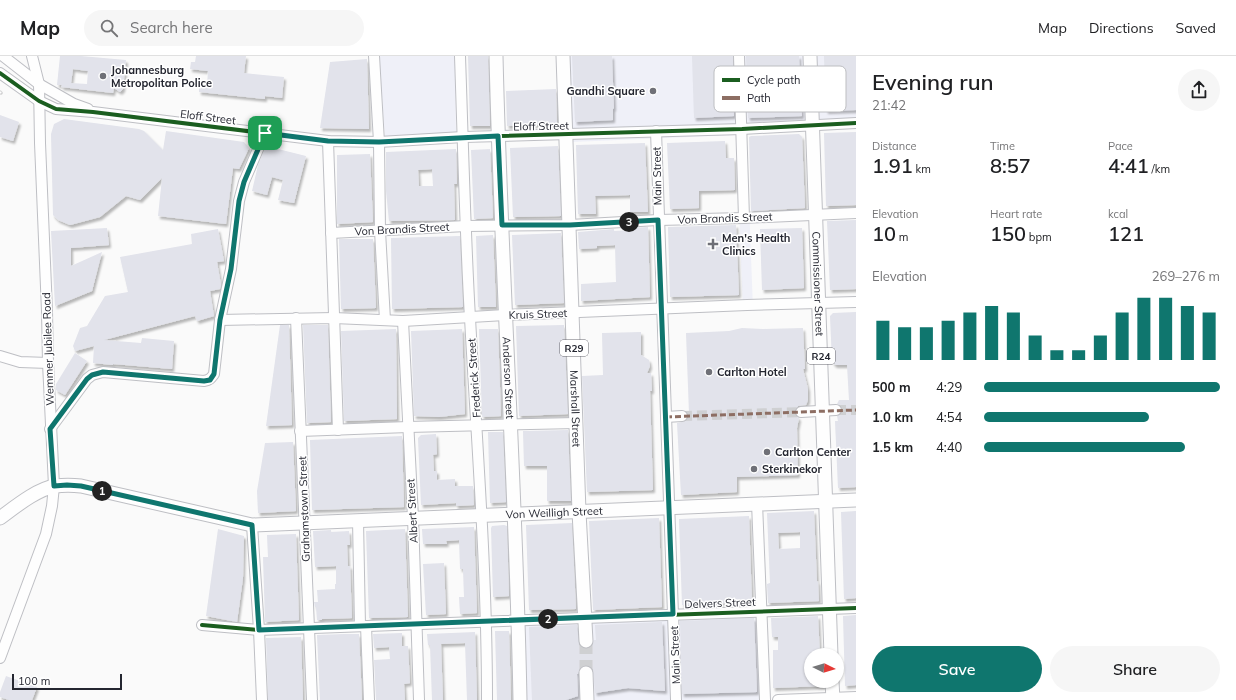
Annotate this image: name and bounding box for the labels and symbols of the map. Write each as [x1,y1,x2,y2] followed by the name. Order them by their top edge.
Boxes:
[111,63,212,90] place label: Johannesburg Metropolitan Police
[714,66,846,112] legend
[98,71,108,81] marker: Johannesburg Metropolitan Police
[747,73,800,87] text: Cycle path
[567,84,645,98] place label: Gandhi Square
[648,86,658,96] marker: Gandhi Square
[747,91,771,105] text: Path
[179,107,237,127] street label: Eloff Street
[248,116,282,150] pin
[513,119,569,133] street label: Eloff Street
[649,147,665,205] street label: Main Street
[677,209,773,227] street label: Von Brandis Street
[619,212,639,232] pin: 3
[354,220,450,238] street label: Von Brandis Street
[722,231,790,258] place label: Men's Health Clinics
[809,231,827,337] street label: Commissioner Street
[707,238,719,250] marker: Men's Health Clinics
[39,292,57,406] street label: Wemmer Jubilee Road
[508,306,568,322] street label: Kruis Street
[499,336,517,419] street label: Anderson Street
[464,338,484,418] street label: Frederick Street
[560,340,588,356] road number: R29
[807,348,835,364] road number: R24
[717,365,787,379] place label: Carlton Hotel
[704,367,714,377] marker: Carlton Hotel
[567,370,584,448] street label: Marshall Street
[775,445,852,459] place label: Carlton Center
[762,447,772,457] marker: Carlton Center
[295,456,313,562] street label: Grahamstown Street
[762,462,823,476] place label: Sterkinekor
[749,464,759,474] marker: Sterkinekor
[403,478,421,544] street label: Albert Street
[92,481,112,501] pin: 1
[505,503,603,521] street label: Von Weilligh Street
[684,595,756,611] street label: Delvers Street
[538,609,558,629] pin: 2
[667,625,683,684] street label: Main Street
[804,648,844,688] north arrow
[12,672,122,691] scale bar

